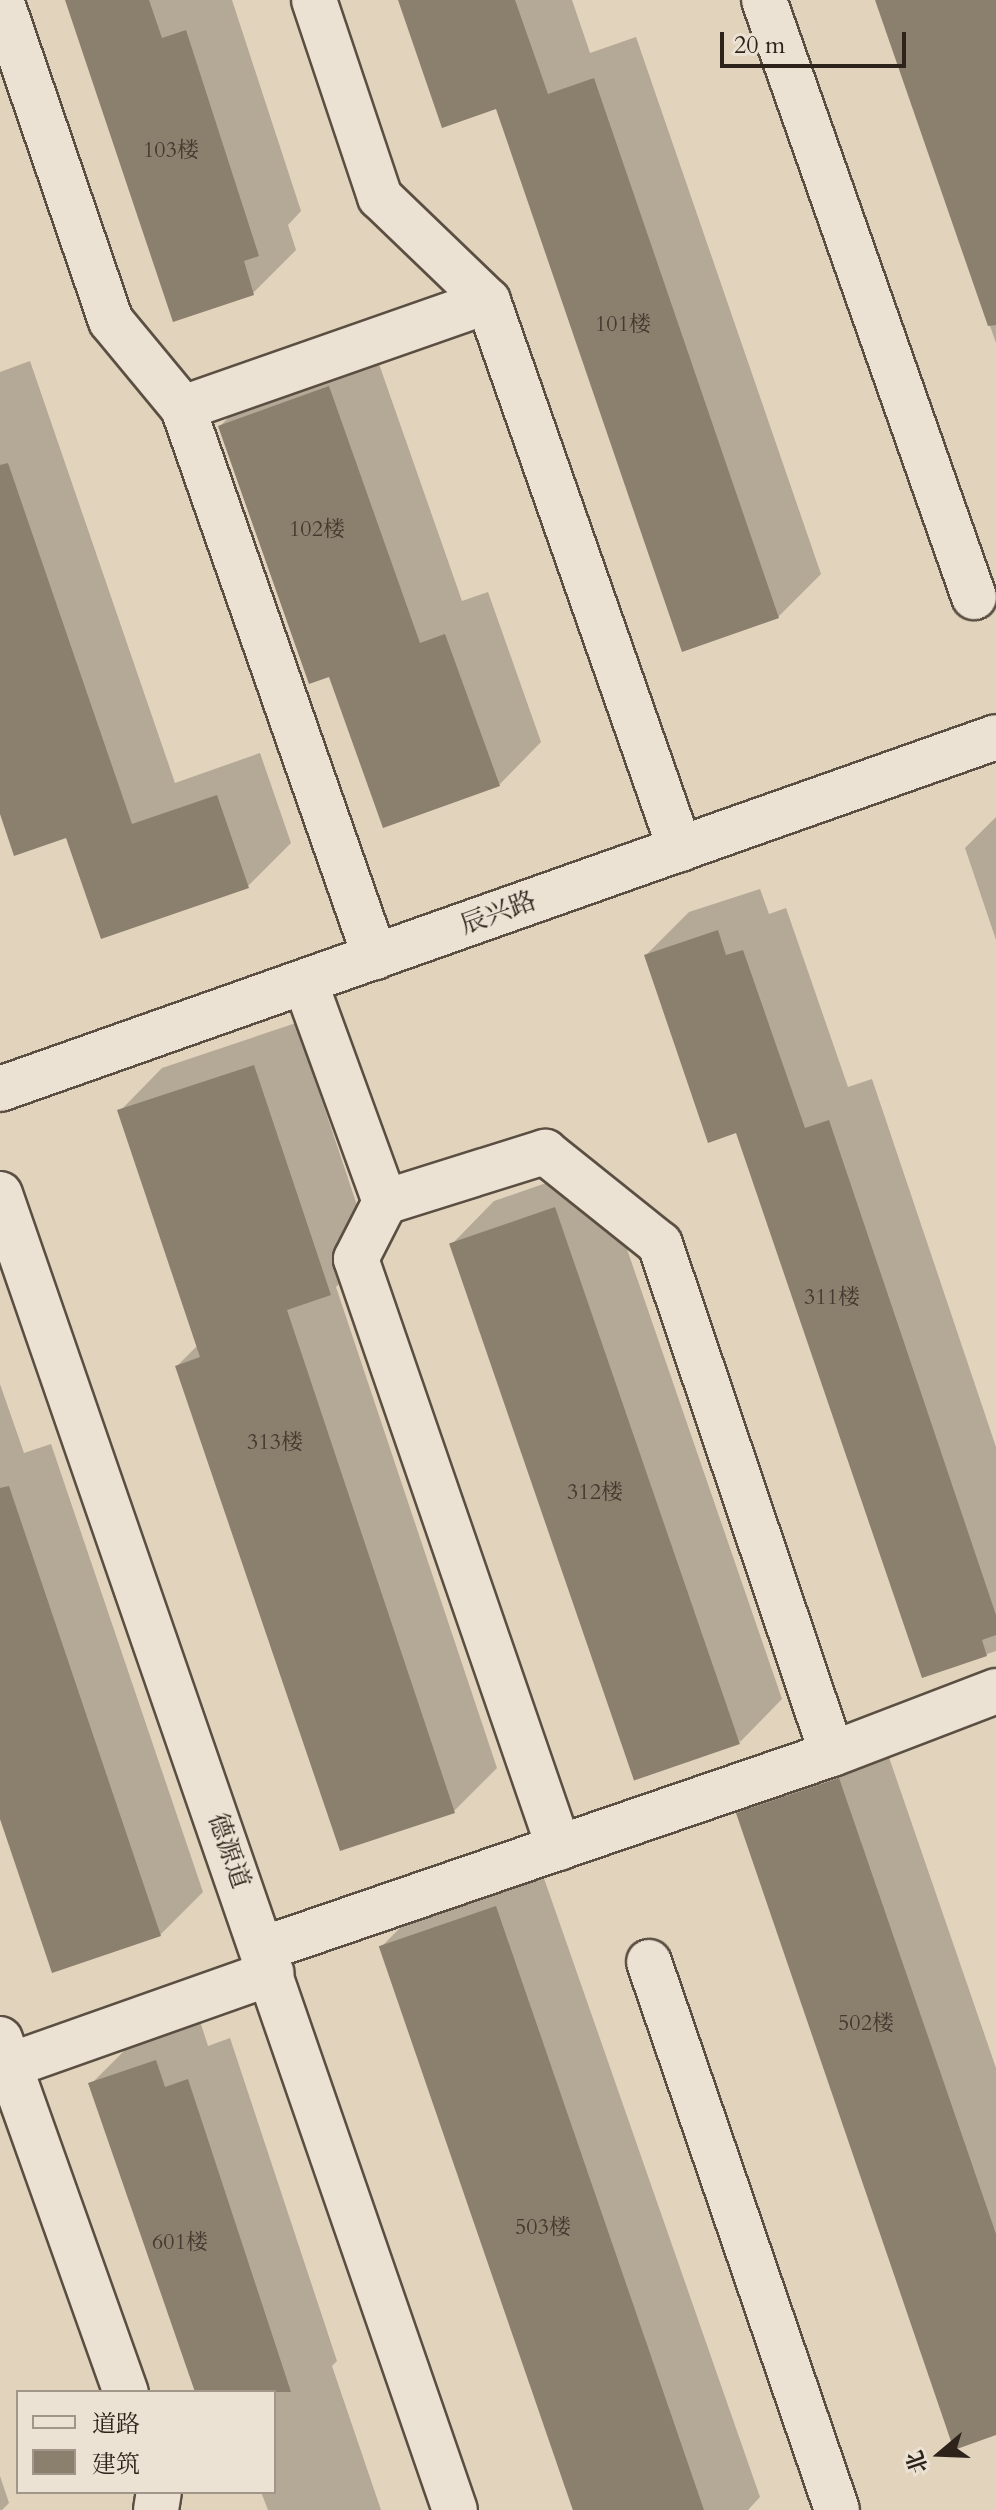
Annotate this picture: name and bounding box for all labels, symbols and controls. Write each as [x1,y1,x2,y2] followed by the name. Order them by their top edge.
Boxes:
[724,16,910,66] scale bar
[734,29,785,62] text: 20 m
[143,138,199,164] house number: 103楼
[595,312,651,338] house number: 101楼
[289,517,345,543] house number: 102楼
[456,885,540,941] street label: 辰兴路
[804,1285,860,1311] house number: 311楼
[247,1430,303,1456] house number: 313楼
[567,1480,623,1506] house number: 312楼
[202,1809,256,1893] street label: 德源道
[838,2011,894,2037] house number: 502楼
[515,2215,571,2241] house number: 503楼
[152,2230,208,2256] house number: 601楼
[16,2390,276,2494] legend
[92,2408,140,2441] text: 道路
[900,2414,980,2494] north arrow
[900,2447,935,2477] text: 北
[92,2448,140,2481] text: 建筑

